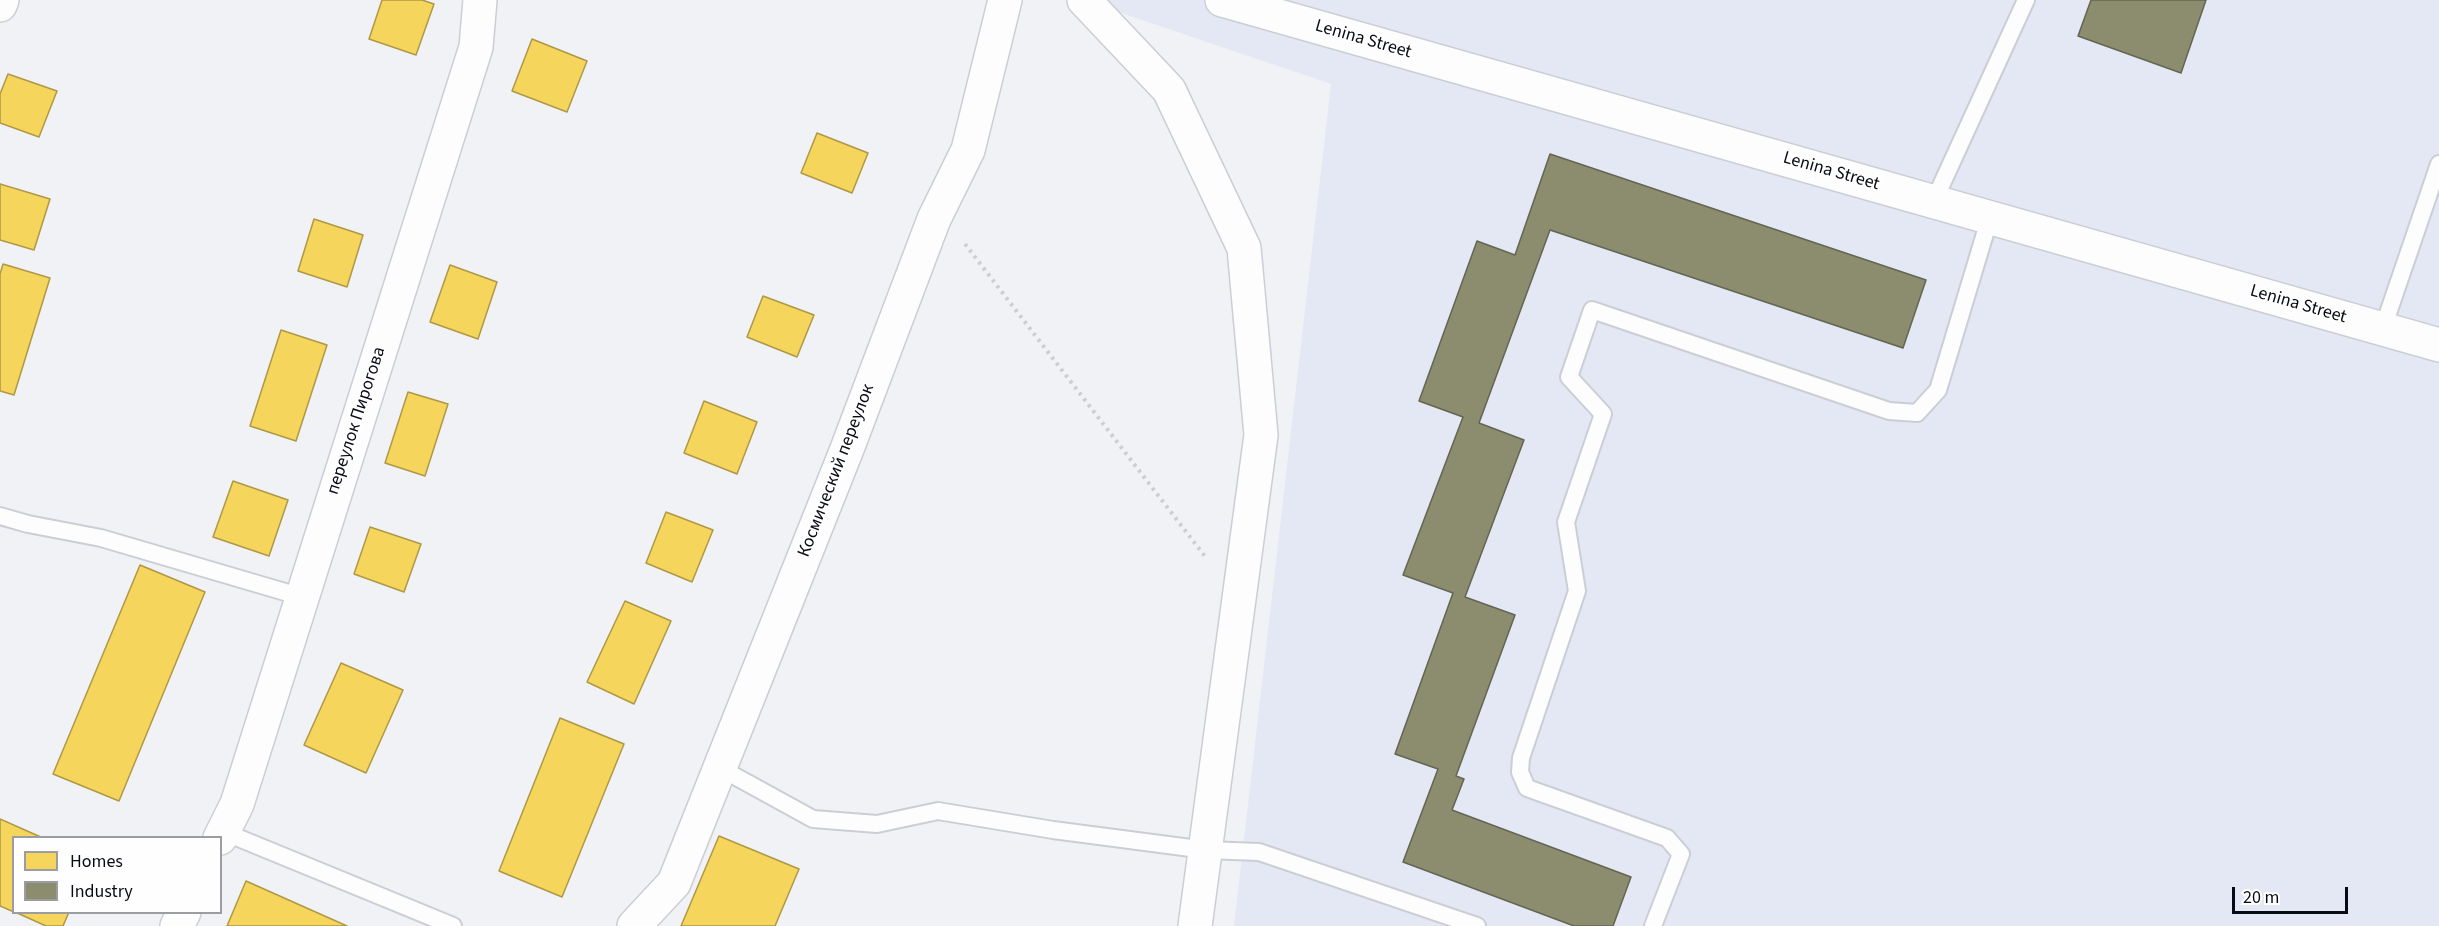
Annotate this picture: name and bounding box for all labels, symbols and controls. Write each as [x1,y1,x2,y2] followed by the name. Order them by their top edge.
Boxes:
[1312,16,1414,64] street label: Lenina Street
[1780,148,1882,196] street label: Lenina Street
[2247,281,2349,329] street label: Lenina Street
[323,344,391,498] street label: переулок Пирогова
[794,382,880,560] street label: Космический переулок
[12,836,222,914] legend
[70,849,123,874] text: Homes
[2235,875,2350,913] scale bar
[70,879,133,904] text: Industry
[2243,885,2279,910] text: 20 m

